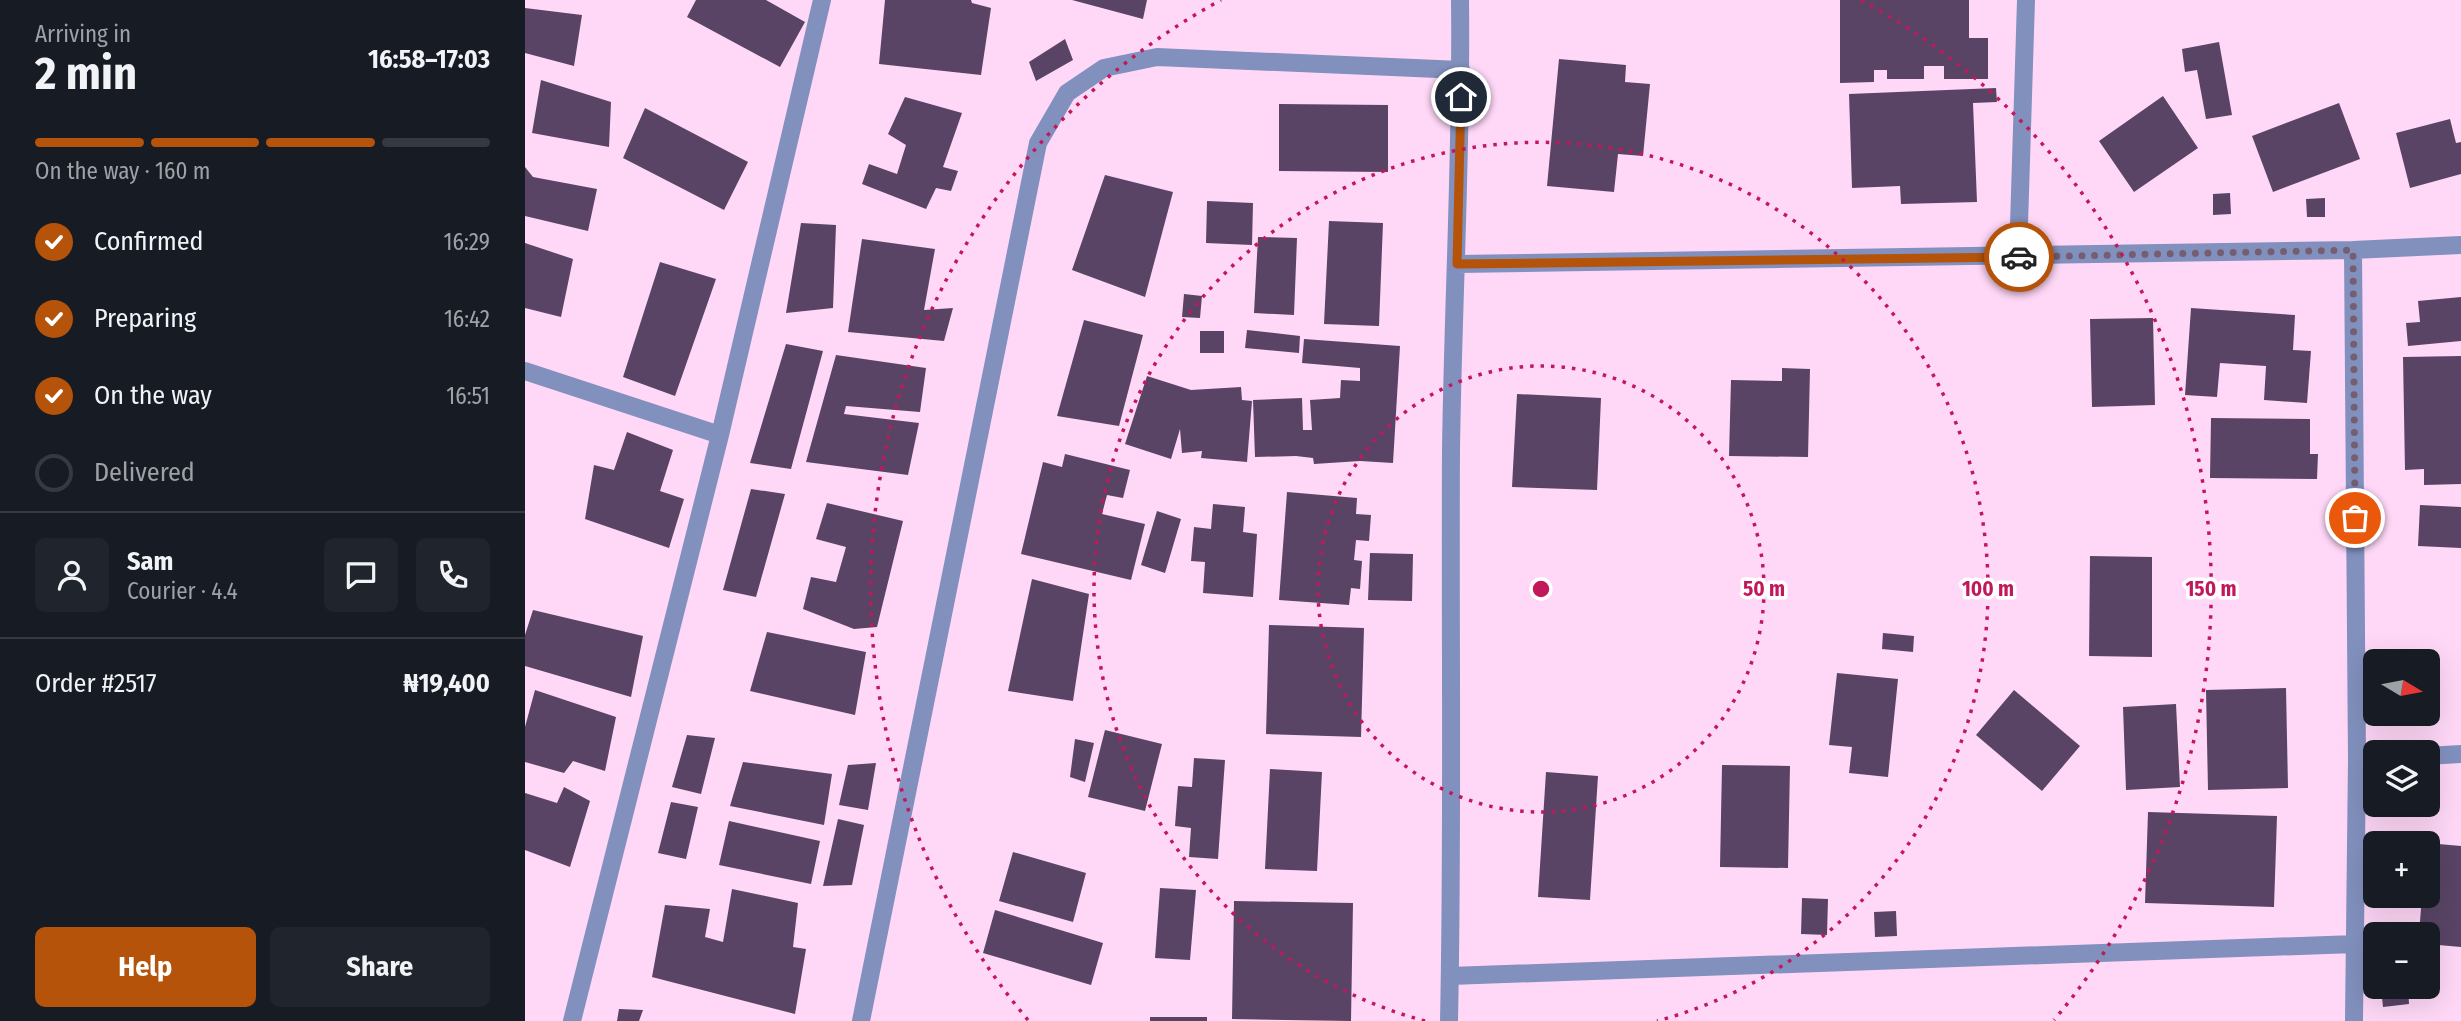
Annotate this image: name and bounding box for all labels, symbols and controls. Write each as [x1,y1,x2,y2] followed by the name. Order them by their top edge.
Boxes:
[35,20,131,48] text: Arriving in
[368,44,490,75] text: 16:58–17:03
[35,46,137,101] text: 2 min
[1431,67,1491,127] pin
[1442,78,1480,116] icon: home
[35,157,210,185] text: On the way · 160 m
[1984,222,2054,292] courier
[35,223,73,261] icon: check
[94,226,204,257] text: Confirmed
[444,228,490,256] text: 16:29
[2000,238,2038,276] icon: car
[35,300,73,338] icon: check
[94,303,196,334] text: Preparing
[444,305,490,333] text: 16:42
[35,377,73,415] icon: check
[94,380,212,411] text: On the way
[446,382,490,410] text: 16:51
[94,457,195,488] text: Delivered
[2325,488,2385,548] pin
[2336,499,2374,537] icon: bag
[35,538,109,612] button: person
[324,538,398,612] button: chat
[416,538,490,612] button: phone
[127,546,173,577] text: Sam
[1743,576,1785,602] text: 50 m
[1962,576,2014,602] text: 100 m
[2185,576,2237,602] text: 150 m
[127,577,238,605] text: Courier · 4.4
[1529,577,1553,601] centre of rings
[2363,649,2439,726] north arrow
[2363,649,2440,999] map controls
[35,668,157,699] text: Order #2517
[403,668,490,699] text: ₦19,400
[2363,740,2440,817] button: layers
[2363,831,2440,908] button: +
[2363,922,2440,999] button: −
[35,927,256,1007] button: Help
[270,927,490,1007] button: Share

